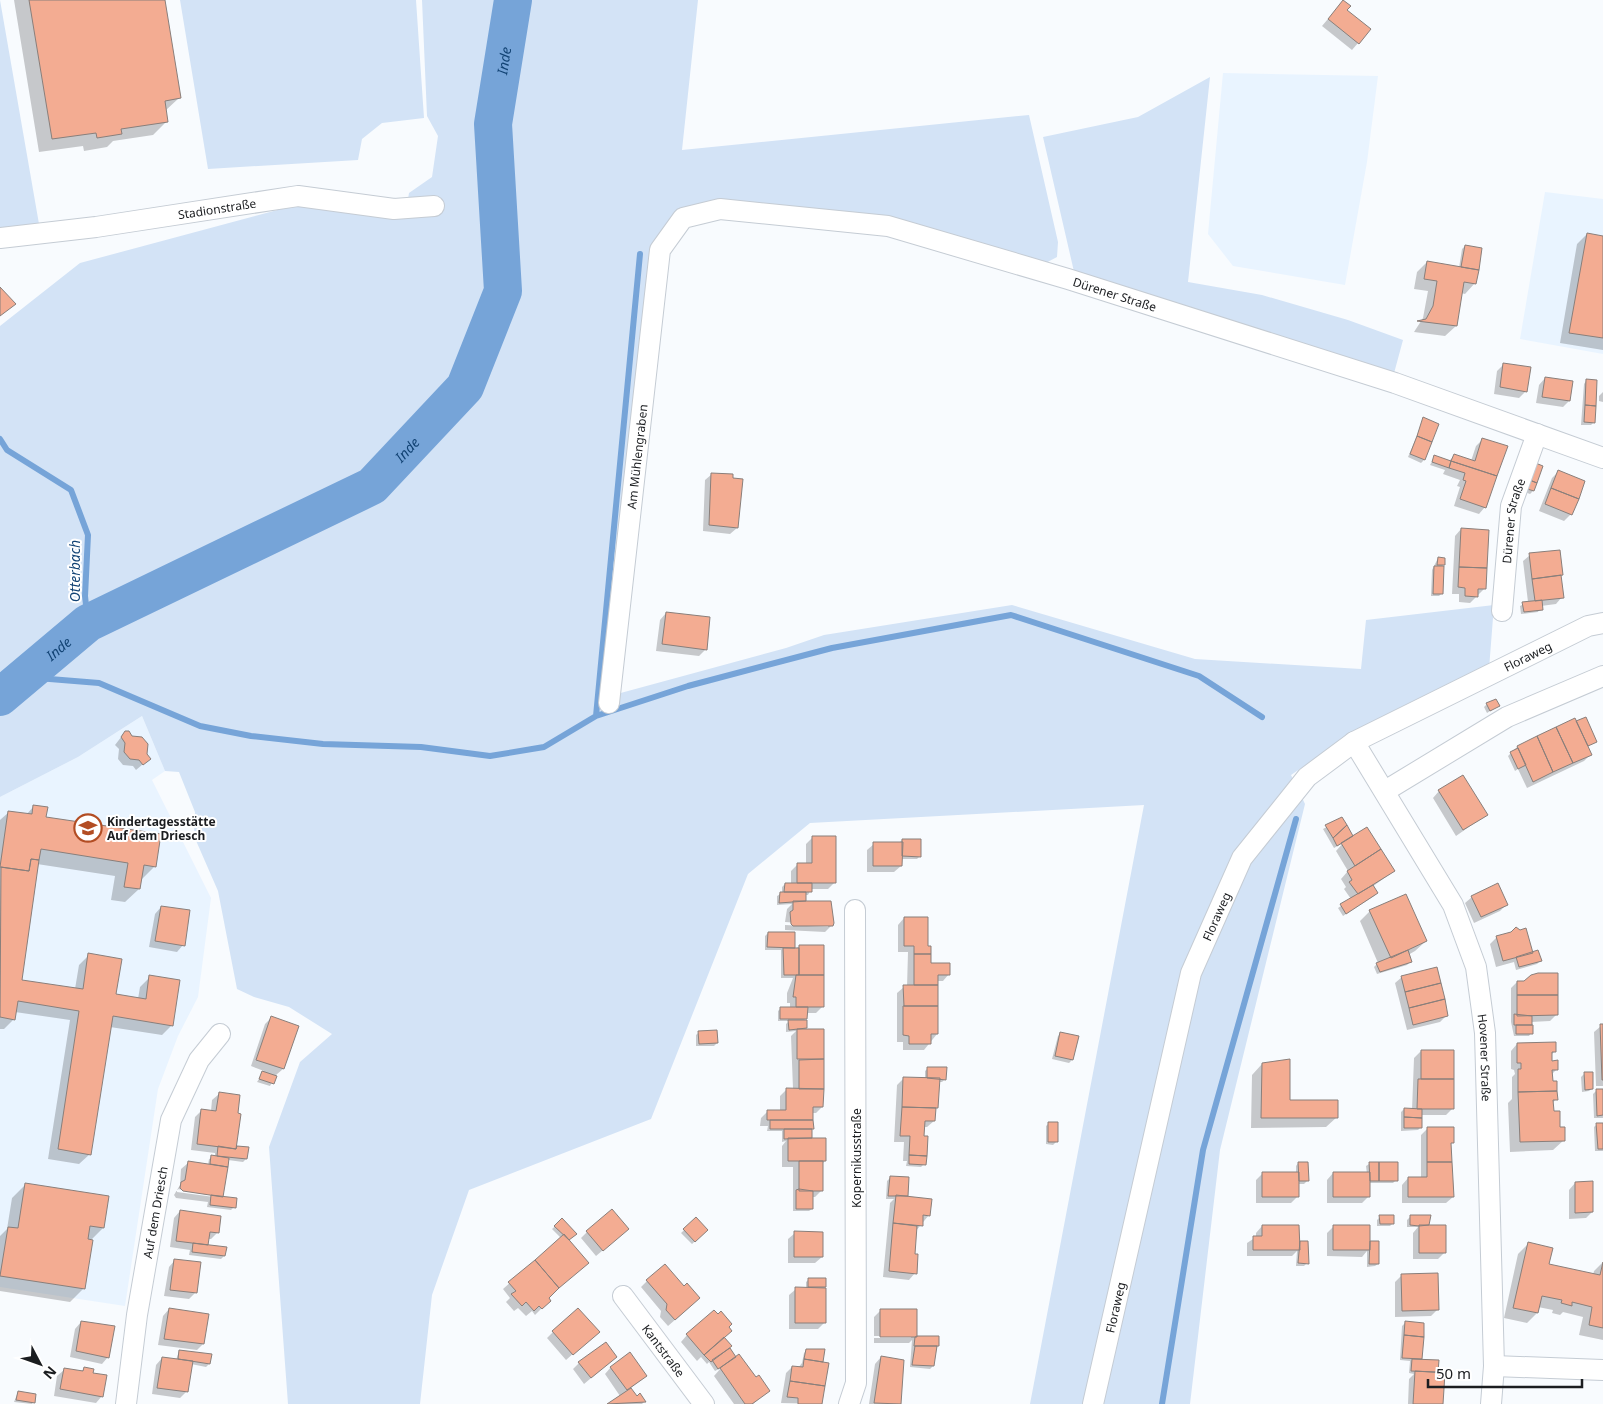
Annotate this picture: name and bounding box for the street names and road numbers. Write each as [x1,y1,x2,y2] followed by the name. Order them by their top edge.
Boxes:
[177,194,257,223] street label: Stadionstraße
[1071,273,1159,315] street label: Dürener Straße
[622,403,651,510] street label: Am Mühlengraben
[1498,476,1529,564] street label: Dürener Straße
[1501,637,1555,675] street label: Floraweg
[1198,889,1234,943] street label: Floraweg
[1474,1013,1495,1102] street label: Hovener Straße
[848,1108,865,1208] street label: Kopernikusstraße
[139,1165,171,1260] street label: Auf dem Driesch
[1101,1280,1129,1335] street label: Floraweg
[638,1321,689,1380] street label: Kantstraße

